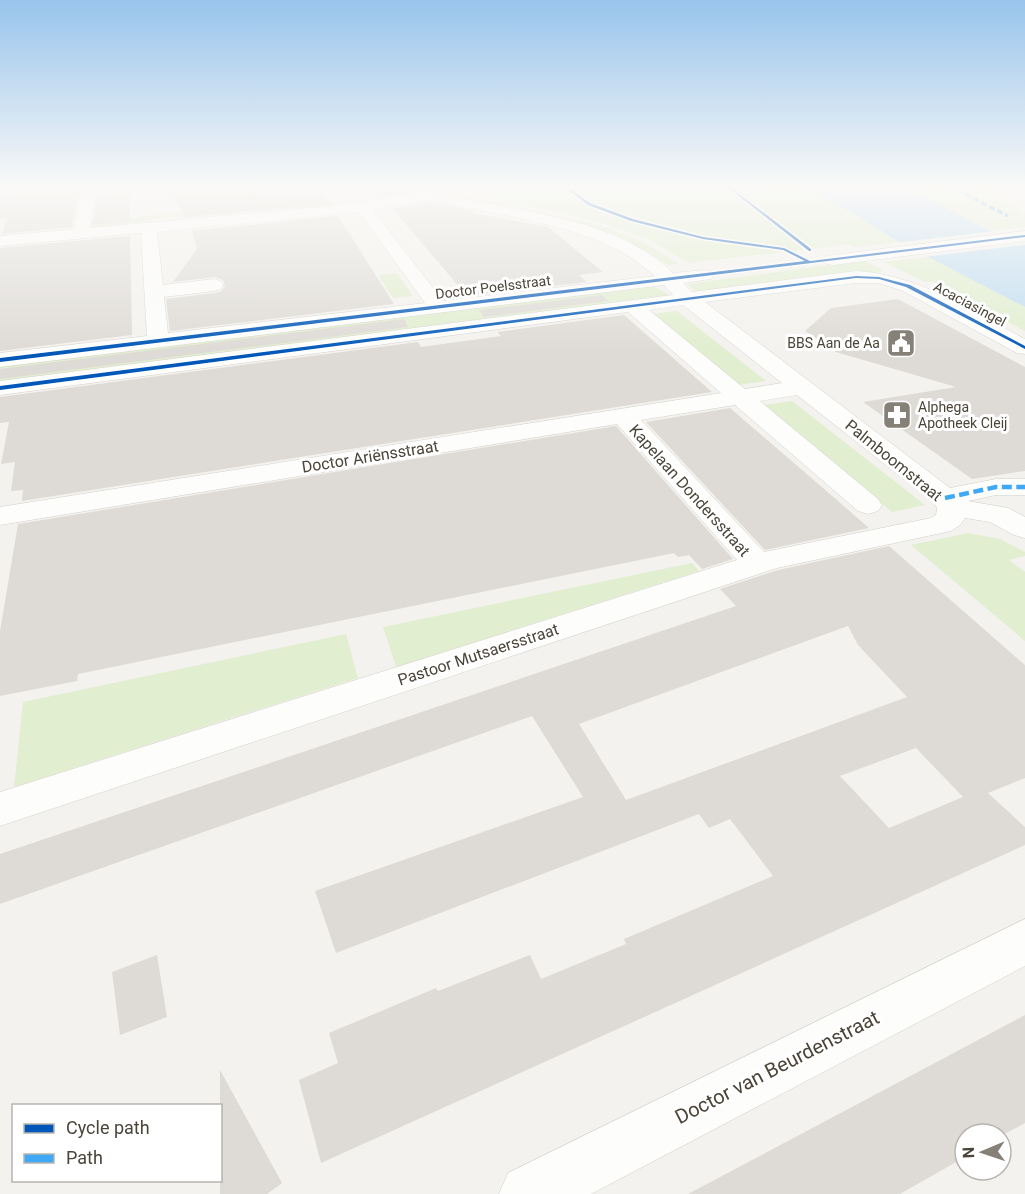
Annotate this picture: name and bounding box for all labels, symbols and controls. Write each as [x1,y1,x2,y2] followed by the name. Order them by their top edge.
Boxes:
[434,272,552,302] street label: Doctor Poelsstraat
[931,278,1009,330] street label: Acaciasingel
[885,327,917,359] public building icon: BBS Aan de Aa
[787,335,880,351] place label: BBS Aan de Aa
[881,399,913,431] pharmacy icon: Alphega Apotheek Cleij
[918,399,1007,431] place label: Alphega Apotheek Cleij
[841,416,946,505] street label: Palmboomstraat
[625,420,754,560] street label: Kapelaan Dondersstraat
[300,436,440,477] street label: Doctor Ariënsstraat
[395,619,561,689] street label: Pastoor Mutsaersstraat
[671,1005,883,1129] street label: Doctor van Beurdenstraat
[12,1104,222,1182] legend
[66,1117,150,1138] text: Cycle path
[953,1122,1013,1182] north arrow
[66,1147,103,1168] text: Path
[959,1147,978,1158] text: N

